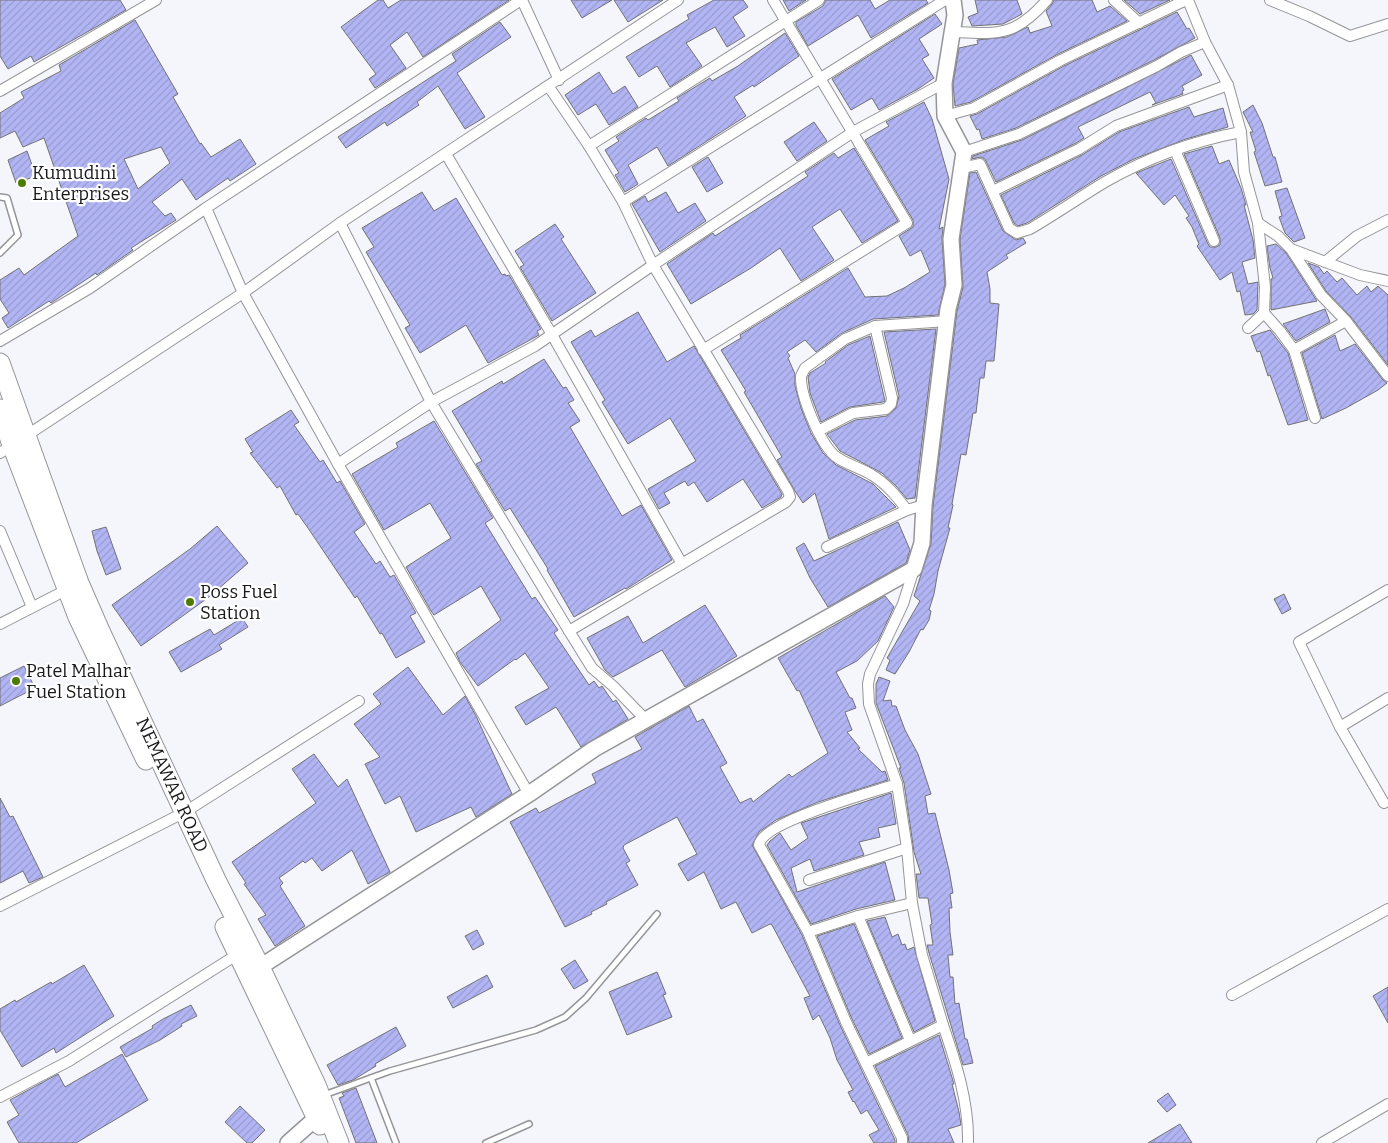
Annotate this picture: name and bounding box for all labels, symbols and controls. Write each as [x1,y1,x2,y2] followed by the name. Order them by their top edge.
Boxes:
[32,162,129,205] place label: Kumudini Enterprises
[16,177,28,189] marker: Kumudini Enterprises
[200,581,278,624] place label: Poss Fuel Station
[184,596,196,608] marker: Poss Fuel Station
[26,660,131,703] place label: Patel Malhar Fuel Station
[10,675,22,687] marker: Patel Malhar Fuel Station
[131,714,213,856] street label: NEMAWAR ROAD

